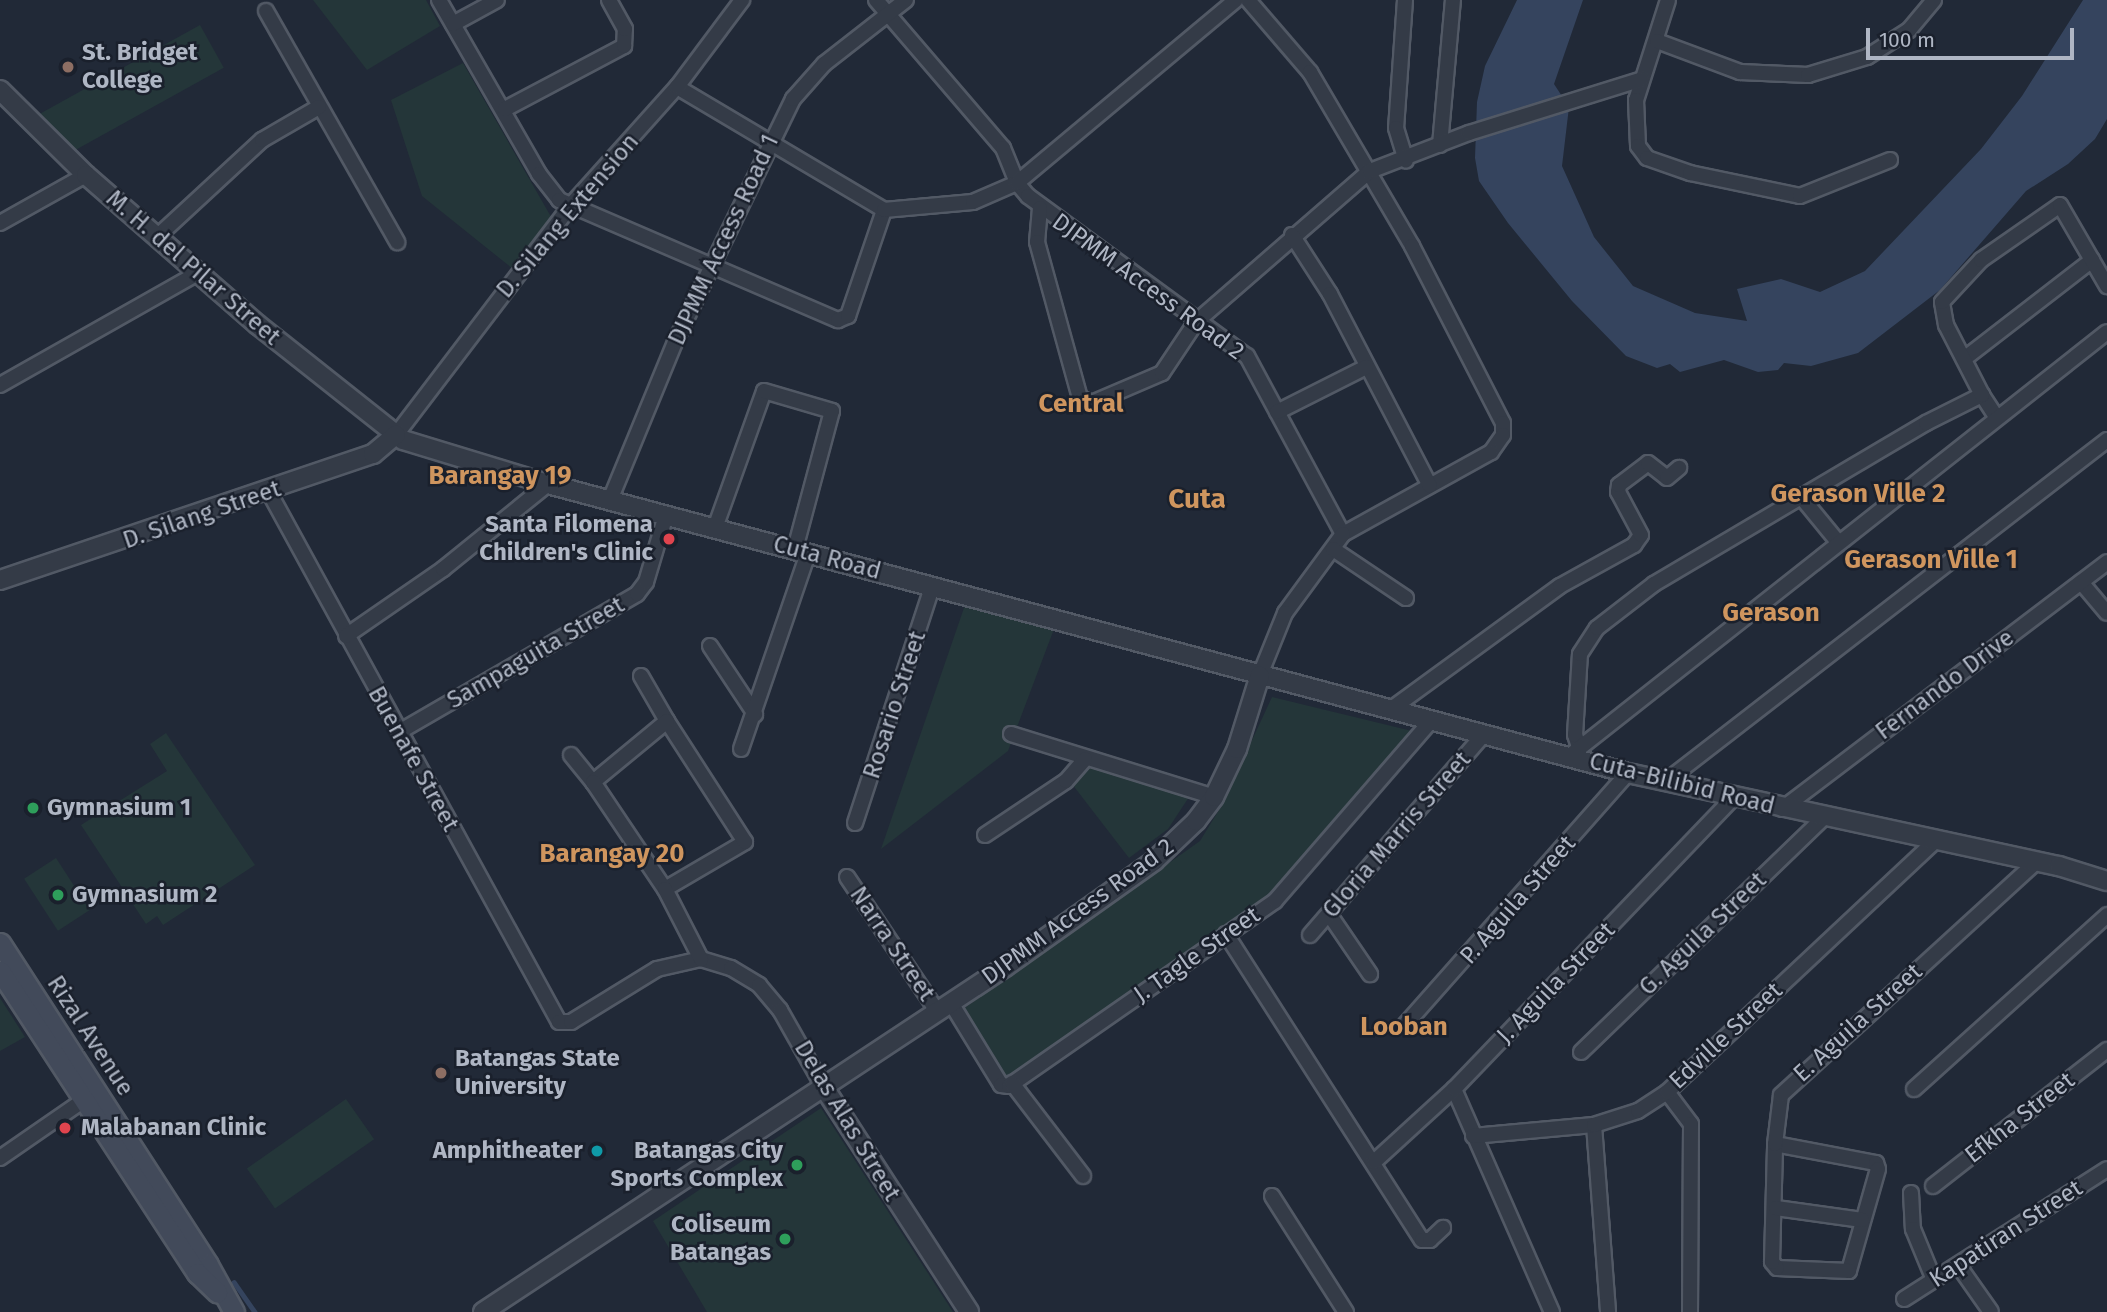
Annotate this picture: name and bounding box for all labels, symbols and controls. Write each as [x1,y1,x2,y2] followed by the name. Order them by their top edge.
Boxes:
[1869,14,2077,58] scale bar
[1879,27,1935,53] text: 100 m
[82,39,197,95] place label: St. Bridget College
[60,59,76,75] marker: St. Bridget College
[491,128,645,304] street label: D. Silang Extension
[663,130,785,350] street label: DJPMM Access Road 1
[100,184,286,352] street label: M. H. del Pilar Street
[1046,208,1250,366] street label: DJPMM Access Road 2
[1038,388,1124,420] district label: Central
[429,460,571,492] district label: Barangay 19
[119,475,285,555] street label: D. Silang Street
[1771,478,1945,510] district label: Gerason Ville 2
[1168,482,1226,516] district label: Cuta
[479,511,653,567] place label: Santa Filomena Children's Clinic
[659,529,679,549] marker: Santa Filomena Children's Clinic
[770,530,884,586] street label: Cuta Road
[1844,544,2018,576] district label: Gerason Ville 1
[442,591,630,715] street label: Sampaguita Street
[1722,597,1820,629] district label: Gerason
[1870,624,2020,746] street label: Fernando Drive
[858,627,932,783] street label: Rosario Street
[361,682,465,836] street label: Buenafe Street
[1317,746,1477,924] street label: Gloria Marris Street
[1586,747,1778,821] street label: Cuta-Bilibid Road
[47,794,191,822] place label: Gymnasium 1
[25,800,41,816] marker: Gymnasium 1
[1454,830,1582,970] street label: P. Aguila Street
[976,833,1180,991] street label: DJPMM Access Road 2
[540,838,684,870] district label: Barangay 20
[1633,866,1773,1002] street label: G. Aguila Street
[72,881,217,909] place label: Gymnasium 2
[843,881,941,1007] street label: Narra Street
[50,887,66,903] marker: Gymnasium 2
[1128,901,1266,1009] street label: J. Tagle Street
[1491,916,1621,1050] street label: J. Aguila Street
[1788,958,1928,1088] street label: E. Aguila Street
[41,971,139,1101] street label: Rizal Avenue
[1664,976,1788,1096] street label: Edville Street
[1360,1011,1448,1043] district label: Looban
[788,1036,906,1206] street label: Delas Alas Street
[455,1045,620,1101] place label: Batangas State University
[433,1065,449,1081] marker: Batangas State University
[1959,1066,2081,1170] street label: Efkha Street
[81,1114,266,1142] place label: Malabanan Clinic
[55,1118,75,1138] marker: Malabanan Clinic
[433,1137,583,1165] place label: Amphitheater
[611,1137,783,1193] place label: Batangas City Sports Complex
[589,1143,605,1159] marker: Amphitheater
[789,1157,805,1173] marker: Batangas City Sports Complex
[1924,1174,2088,1294] street label: Kapatiran Street
[670,1211,771,1267] place label: Coliseum Batangas
[777,1231,793,1247] marker: Coliseum Batangas

